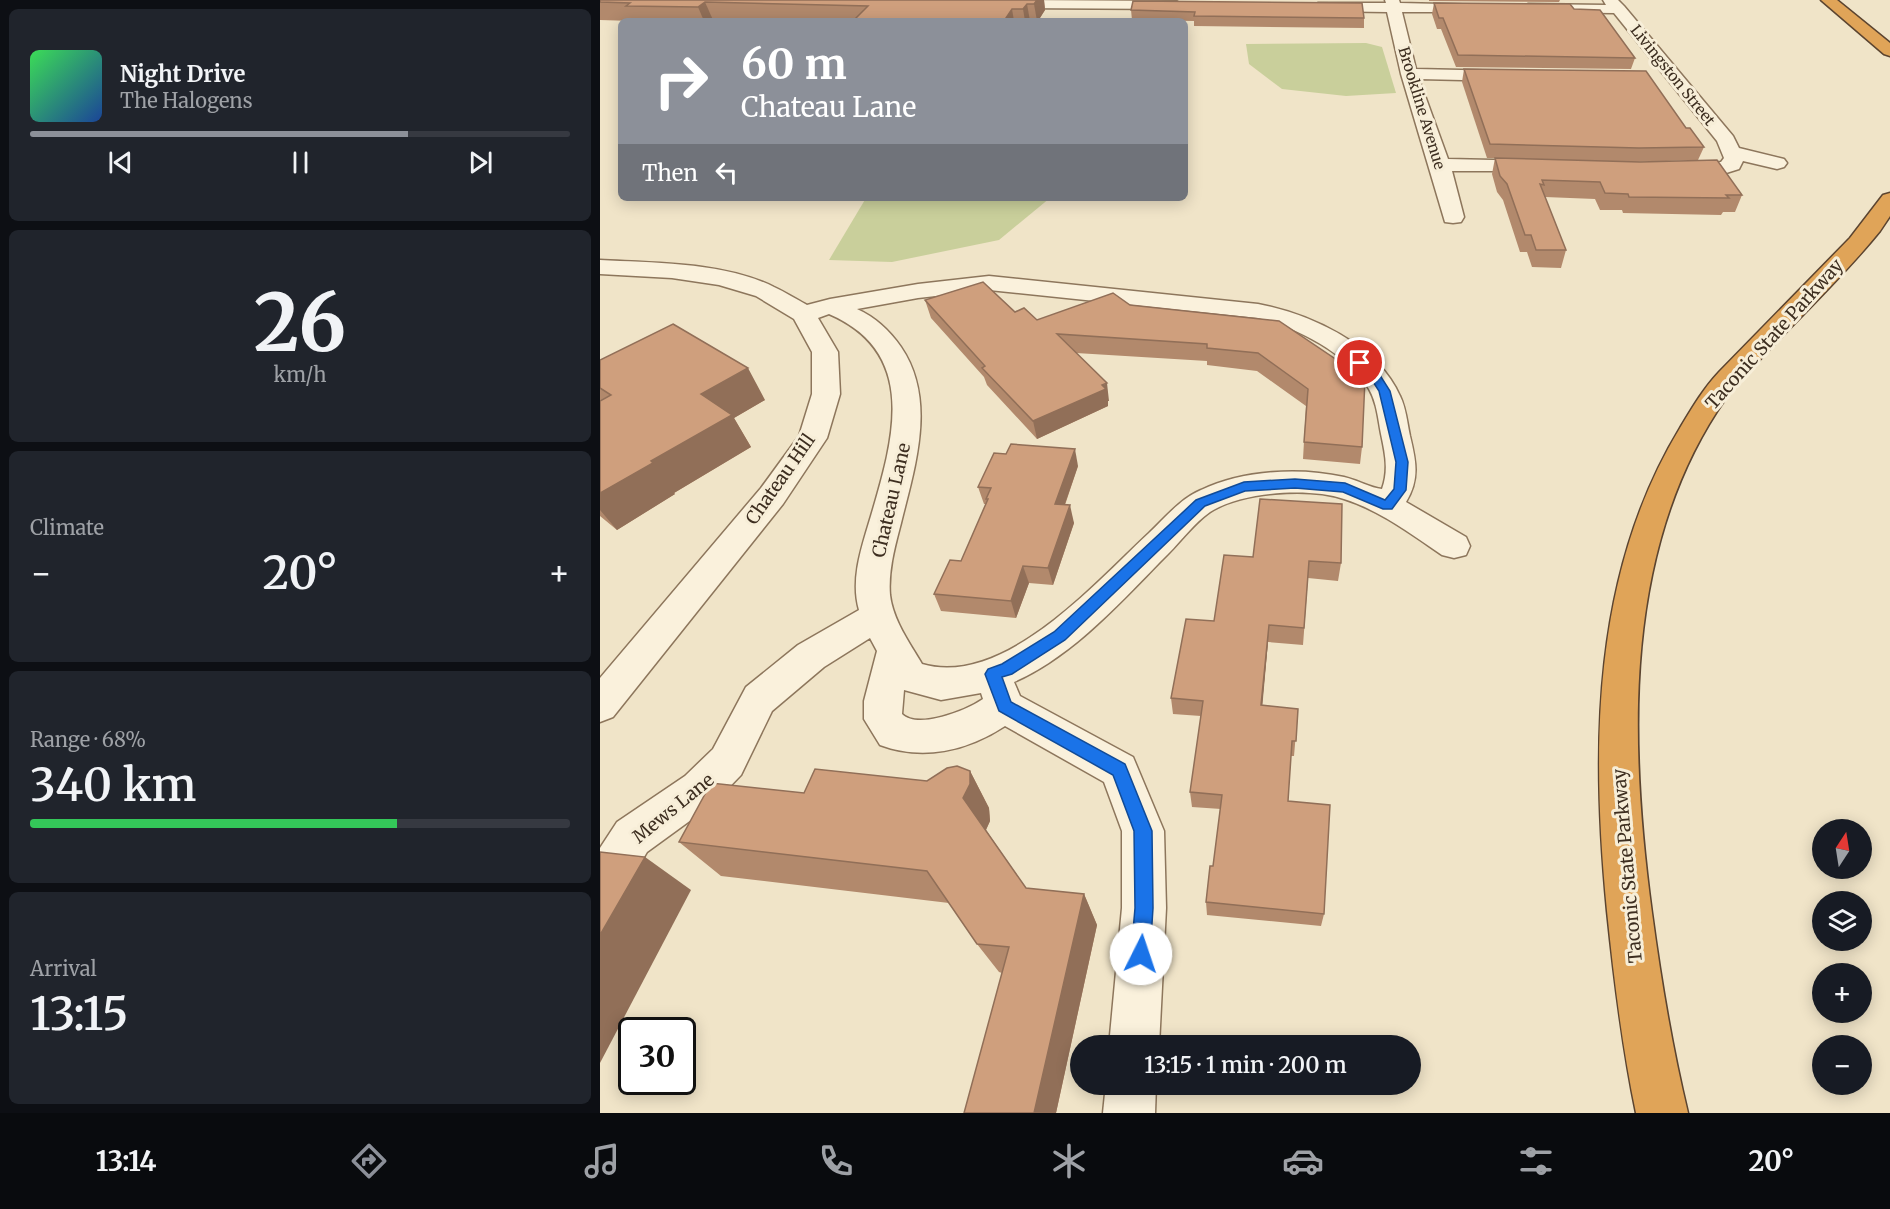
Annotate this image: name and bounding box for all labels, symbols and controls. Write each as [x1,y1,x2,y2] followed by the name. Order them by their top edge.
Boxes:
[1627,21,1720,129] street label: Livingston Street
[741,38,847,90] text: 60 m
[642,42,720,120] icon: right
[1394,44,1450,172] street label: Brookline Avenue
[120,60,245,88] text: Night Drive
[120,88,252,113] text: The Halogens
[741,90,916,124] text: Chateau Lane
[104,146,137,179] icon: previous
[284,146,317,179] icon: pause
[464,146,497,179] icon: next
[710,156,743,189] icon: left
[642,159,698,187] text: Then
[1700,254,1848,414] street label: Taconic State Parkway
[254,274,346,372] text: 26
[1334,337,1385,388] pin
[1343,346,1376,379] icon: arrive
[274,362,326,387] text: km/h
[740,429,820,529] street label: Chateau Hill
[867,440,915,560] street label: Chateau Lane
[30,515,104,540] text: Climate
[262,545,338,601] text: 20°
[30,553,52,594] text: −
[548,553,570,594] text: +
[30,727,146,752] text: Range · 68%
[30,757,196,813] text: 340 km
[1607,767,1647,964] street label: Taconic State Parkway
[628,768,718,848] street label: Mews Lane
[1812,819,1872,879] north arrow
[1812,819,1872,1095] map controls
[1812,891,1872,951] button: layers
[1109,922,1173,986] position arrow
[30,956,97,981] text: Arrival
[1812,963,1872,1023] button: +
[30,986,128,1042] text: 13:15
[618,1017,696,1095] speed limit sign: 30
[1812,1035,1872,1095] button: −
[1144,1051,1347,1079] text: 13:15 · 1 min · 200 m
[348,1140,390,1182] icon: directions
[581,1140,623,1182] icon: music
[815,1140,857,1182] icon: phone
[1048,1140,1090,1182] icon: climate
[1282,1140,1324,1182] icon: car
[1515,1140,1557,1182] icon: filters
[96,1144,156,1178] text: 13:14
[1748,1144,1794,1178] text: 20°

